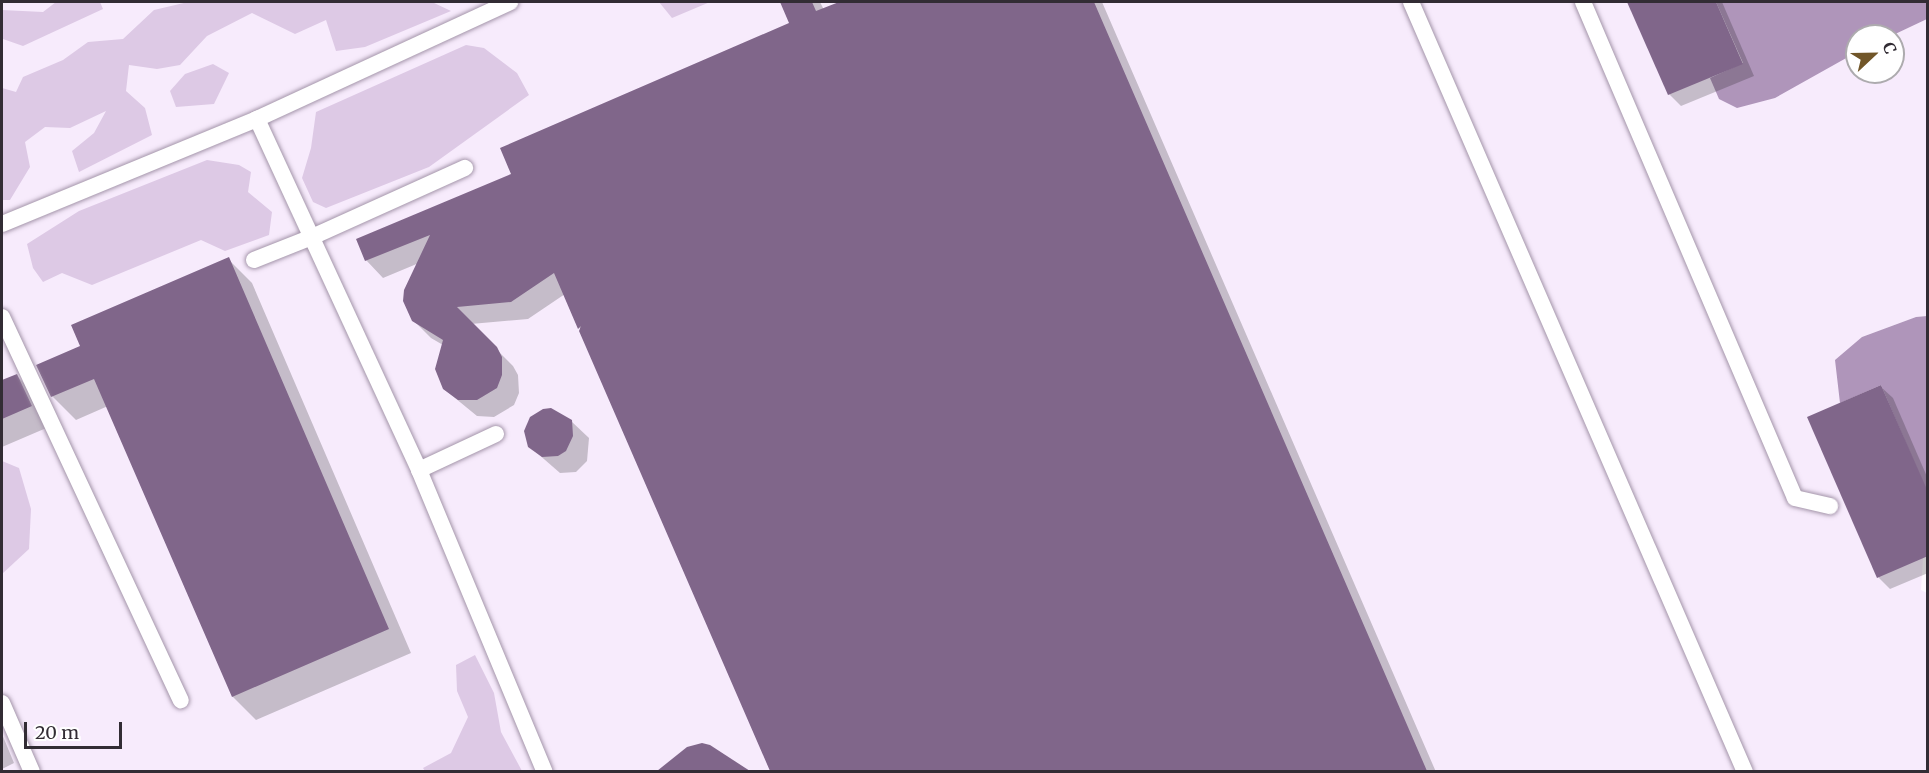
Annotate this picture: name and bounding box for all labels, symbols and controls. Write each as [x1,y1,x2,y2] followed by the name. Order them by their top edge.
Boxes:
[1845,24,1905,84] north arrow
[1879,39,1901,57] text: С
[27,710,124,748] scale bar
[35,721,79,744] text: 20 m

